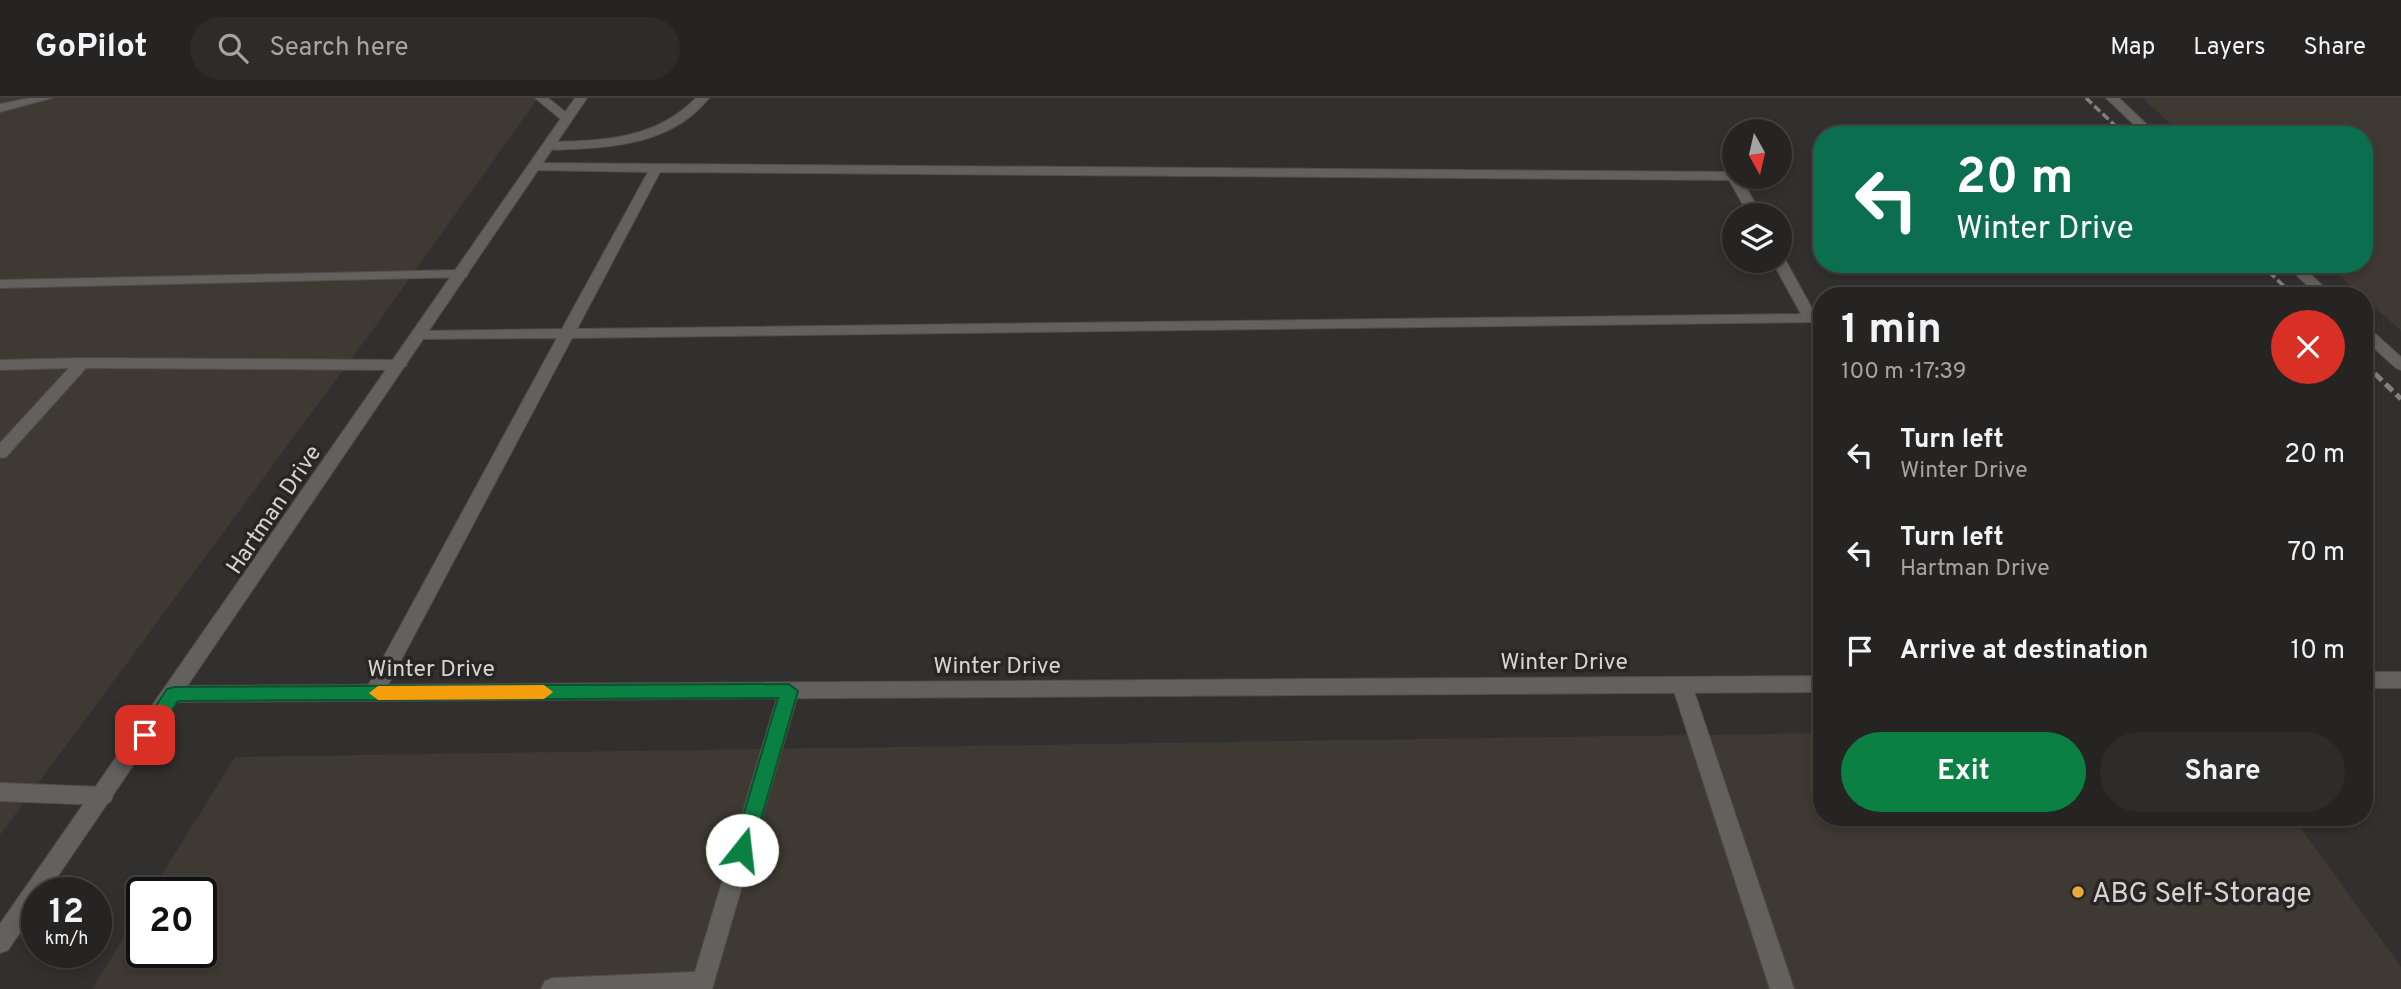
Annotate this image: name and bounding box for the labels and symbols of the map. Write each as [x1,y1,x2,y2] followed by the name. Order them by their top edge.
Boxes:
[1722,119,1792,189] north arrow
[221,440,329,581] street label: Hartman Drive
[1500,649,1628,678] street label: Winter Drive
[933,653,1061,682] street label: Winter Drive
[367,656,495,685] street label: Winter Drive
[115,705,175,765] pin
[705,813,779,887] position arrow
[126,877,217,968] speed limit sign: 20
[2092,877,2312,913] place label: ABG Self-Storage
[2070,884,2086,900] marker: ABG Self-Storage

